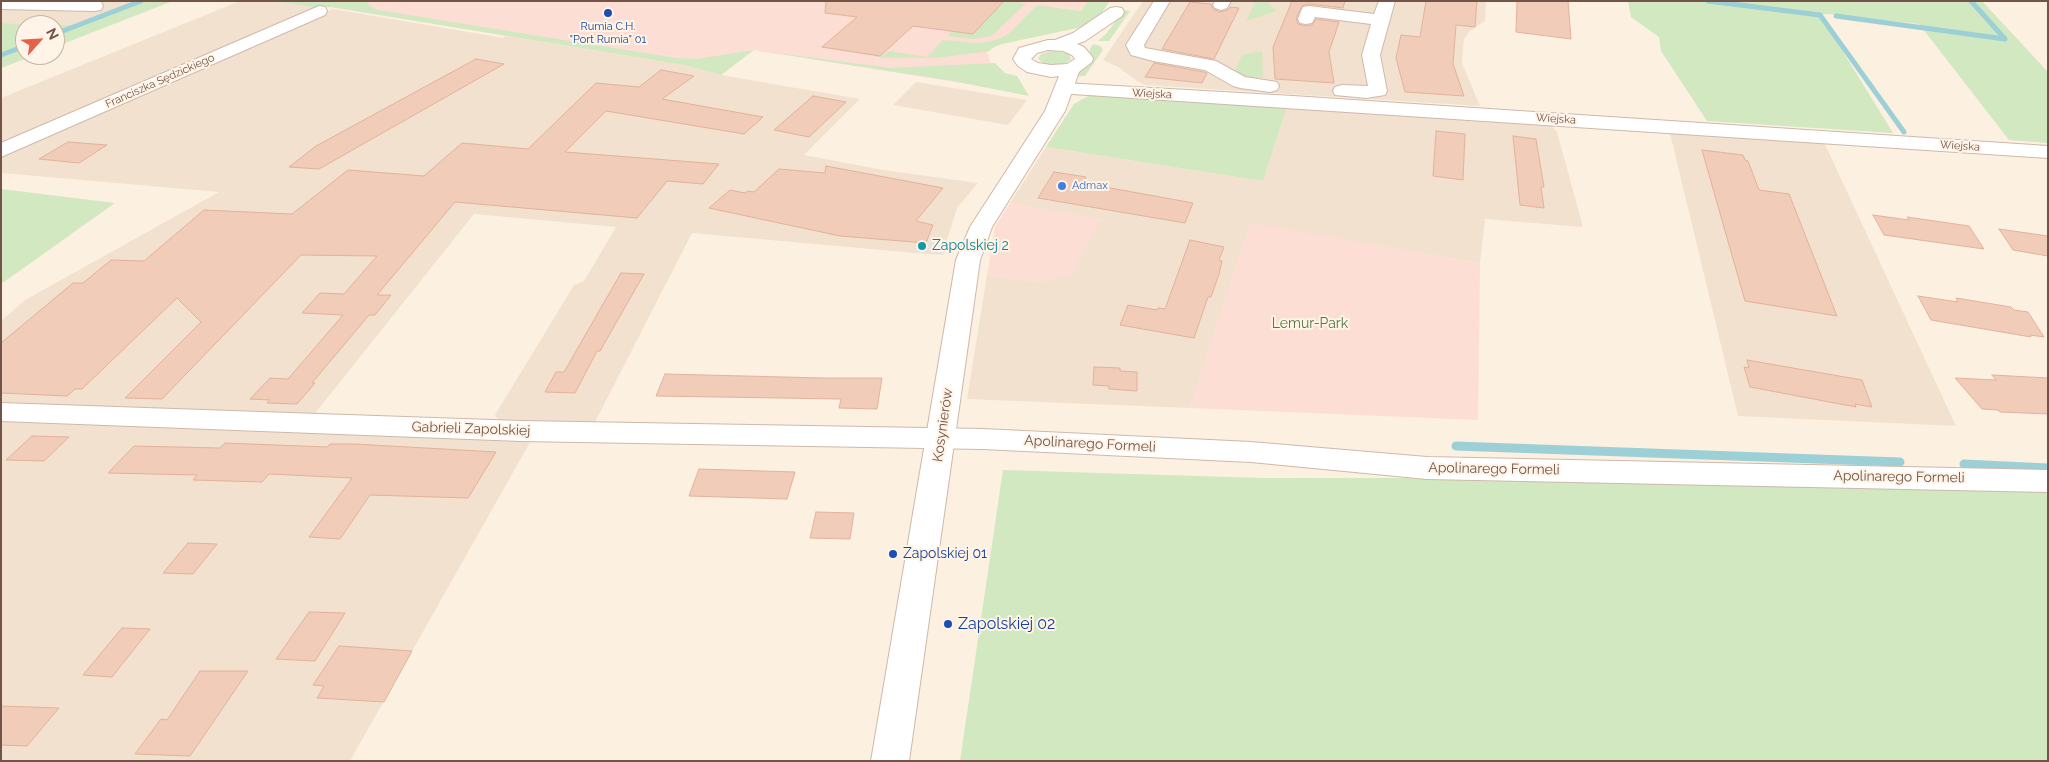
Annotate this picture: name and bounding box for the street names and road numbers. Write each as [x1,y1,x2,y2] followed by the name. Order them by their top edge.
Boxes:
[103,51,217,111] street label: Franciszka Sędzickiego
[1132,86,1172,102] street label: Wiejska
[1536,111,1576,127] street label: Wiejska
[1940,138,1980,154] street label: Wiejska
[929,387,957,463] street label: Kosynierów
[411,419,531,439] street label: Gabrieli Zapolskiej
[1024,432,1156,456] street label: Apolinarego Formeli
[1428,459,1560,479] street label: Apolinarego Formeli
[1833,467,1965,487] street label: Apolinarego Formeli

